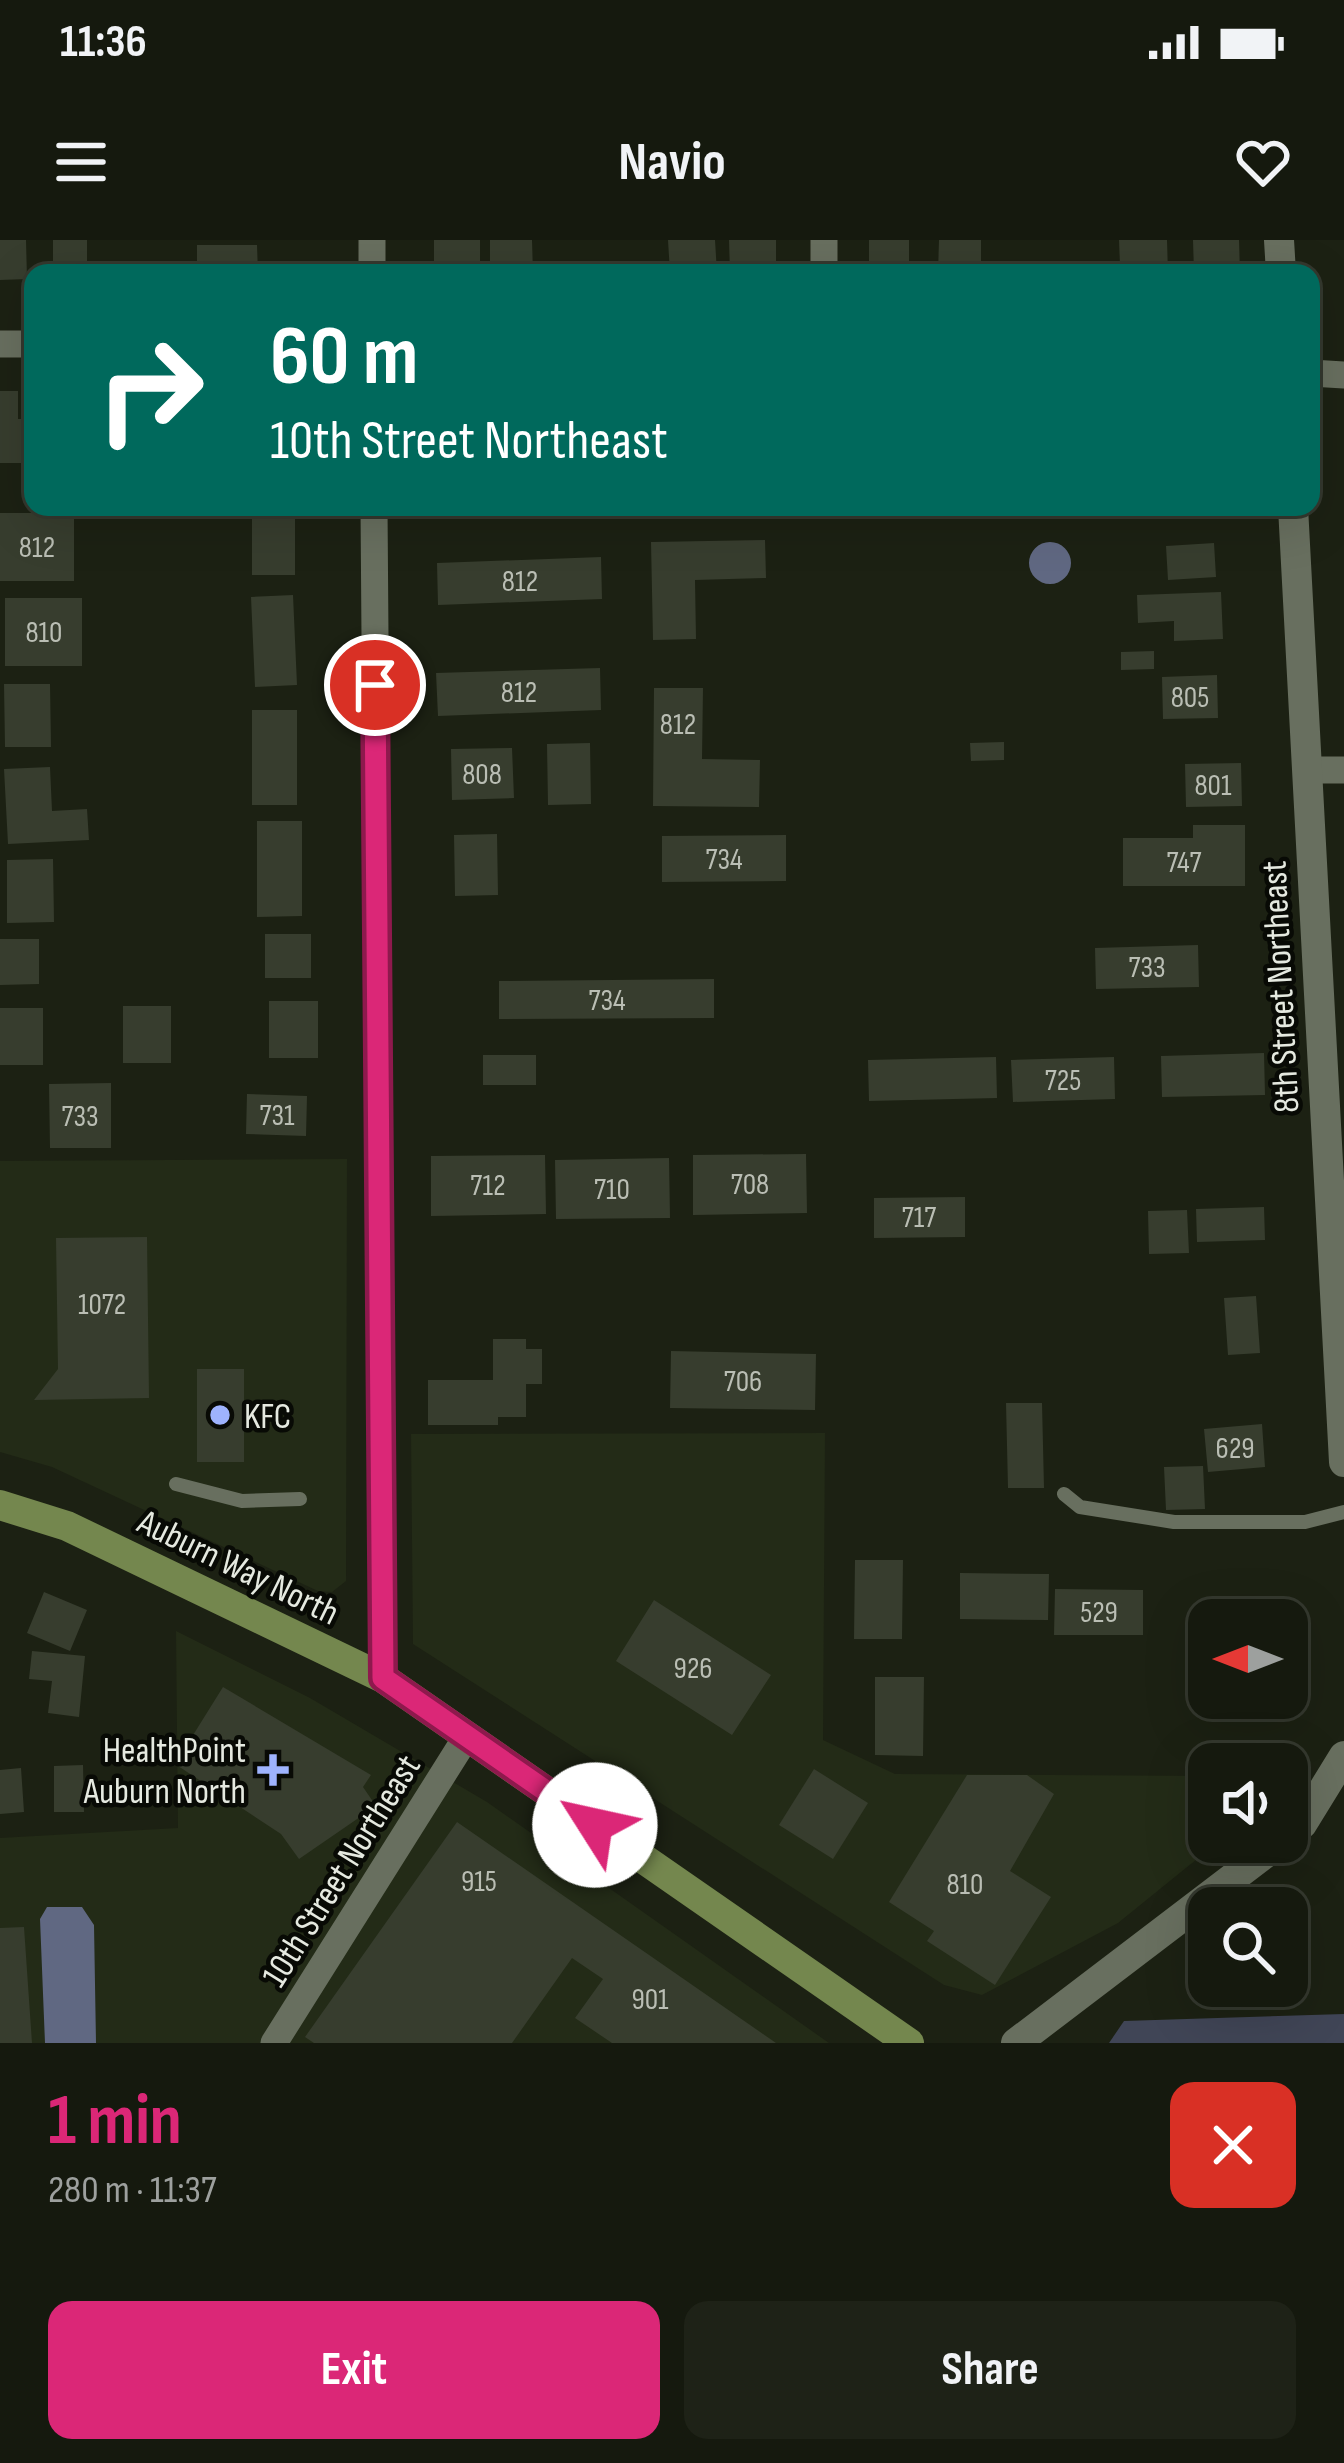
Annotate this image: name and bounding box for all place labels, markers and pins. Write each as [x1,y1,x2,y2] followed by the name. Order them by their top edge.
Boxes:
[324,634,426,736] pin
[244,1396,291,1439] place label: KFC
[207,1402,233,1428] marker: KFC
[83,1730,246,1814] place label: HealthPoint Auburn North
[257,1754,289,1786] marker: HealthPoint Auburn North

